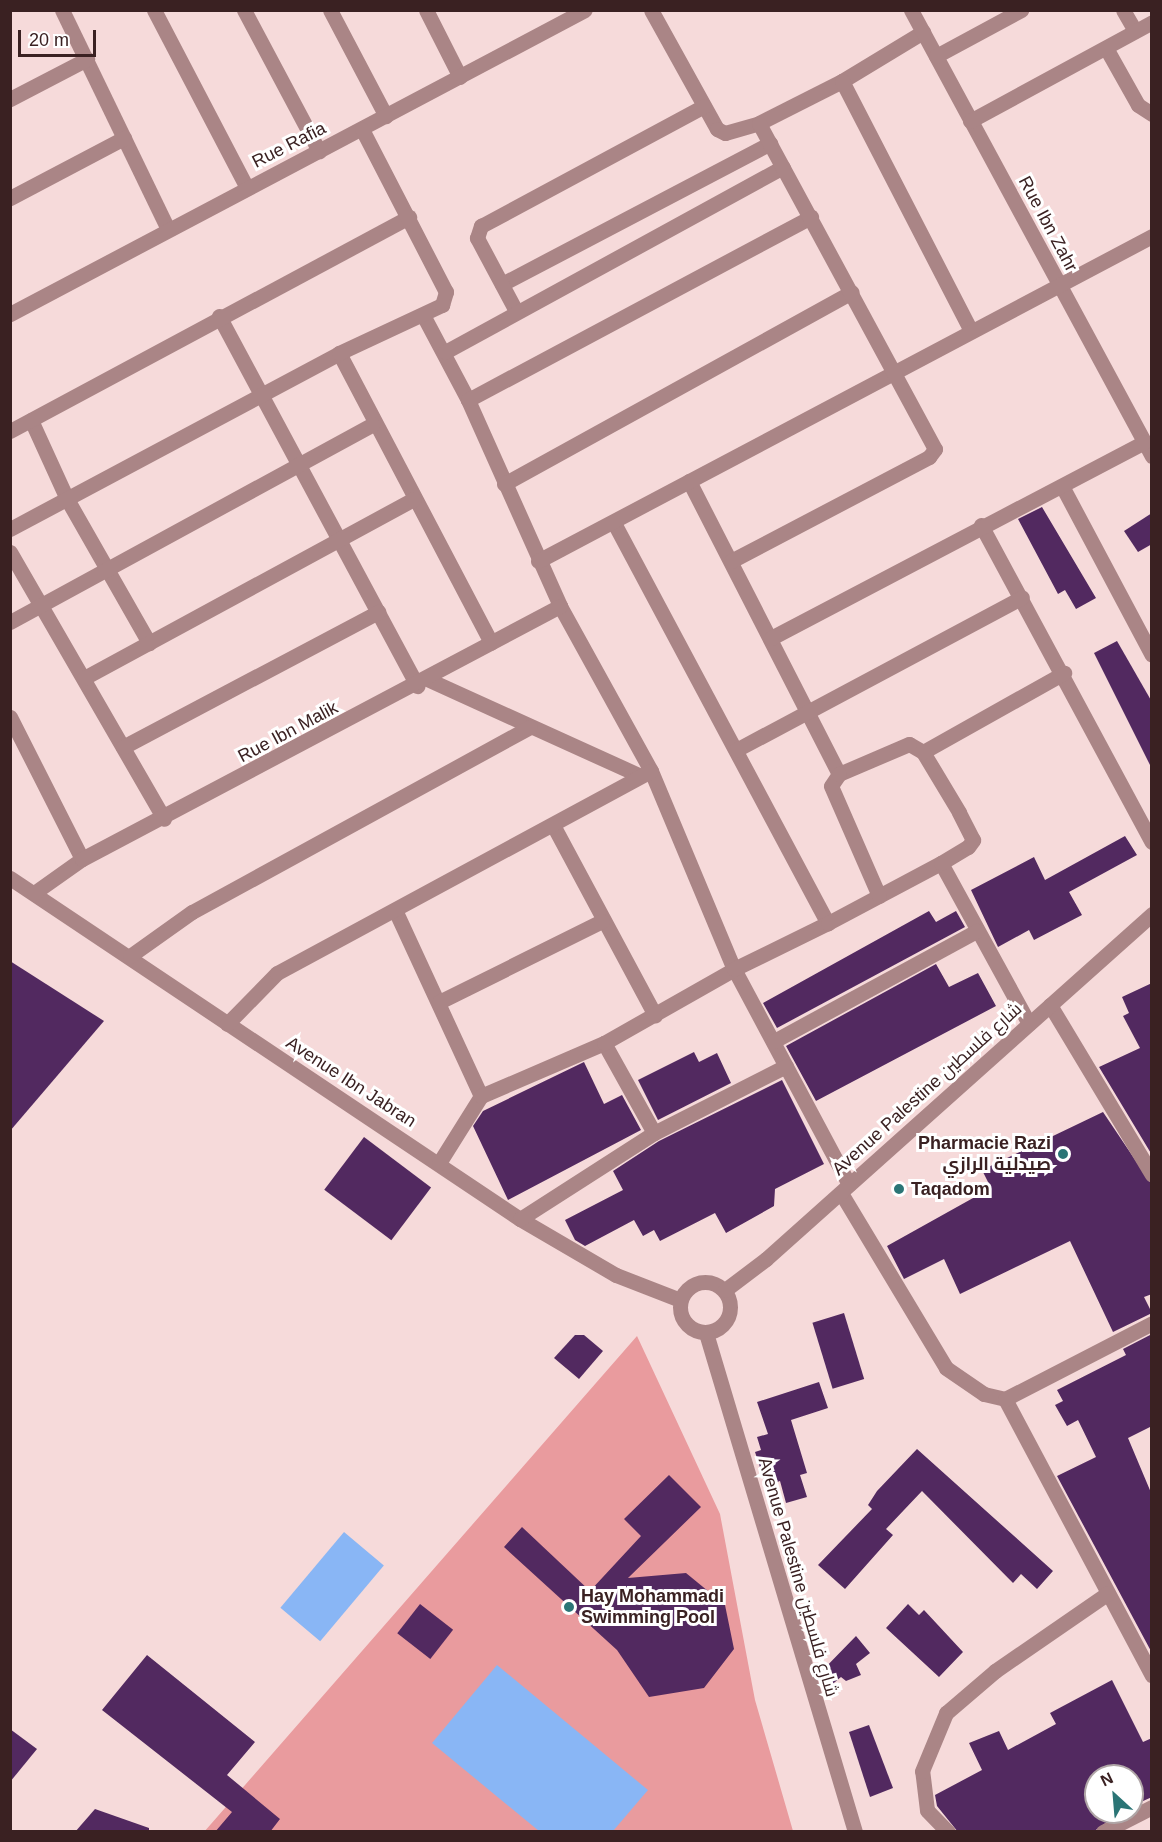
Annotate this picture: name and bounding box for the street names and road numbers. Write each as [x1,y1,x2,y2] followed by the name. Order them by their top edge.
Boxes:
[248,117,330,173] street label: Rue Rafia
[1014,173,1082,275] street label: Rue Ibn Zahr
[234,697,342,767] street label: Rue Ibn Malik
[828,998,1026,1180] street label: Avenue Palestine شارع فلسطين
[282,1032,420,1132] street label: Avenue Ibn Jabran
[753,1455,843,1699] street label: Avenue Palestine شارع فلسطين

